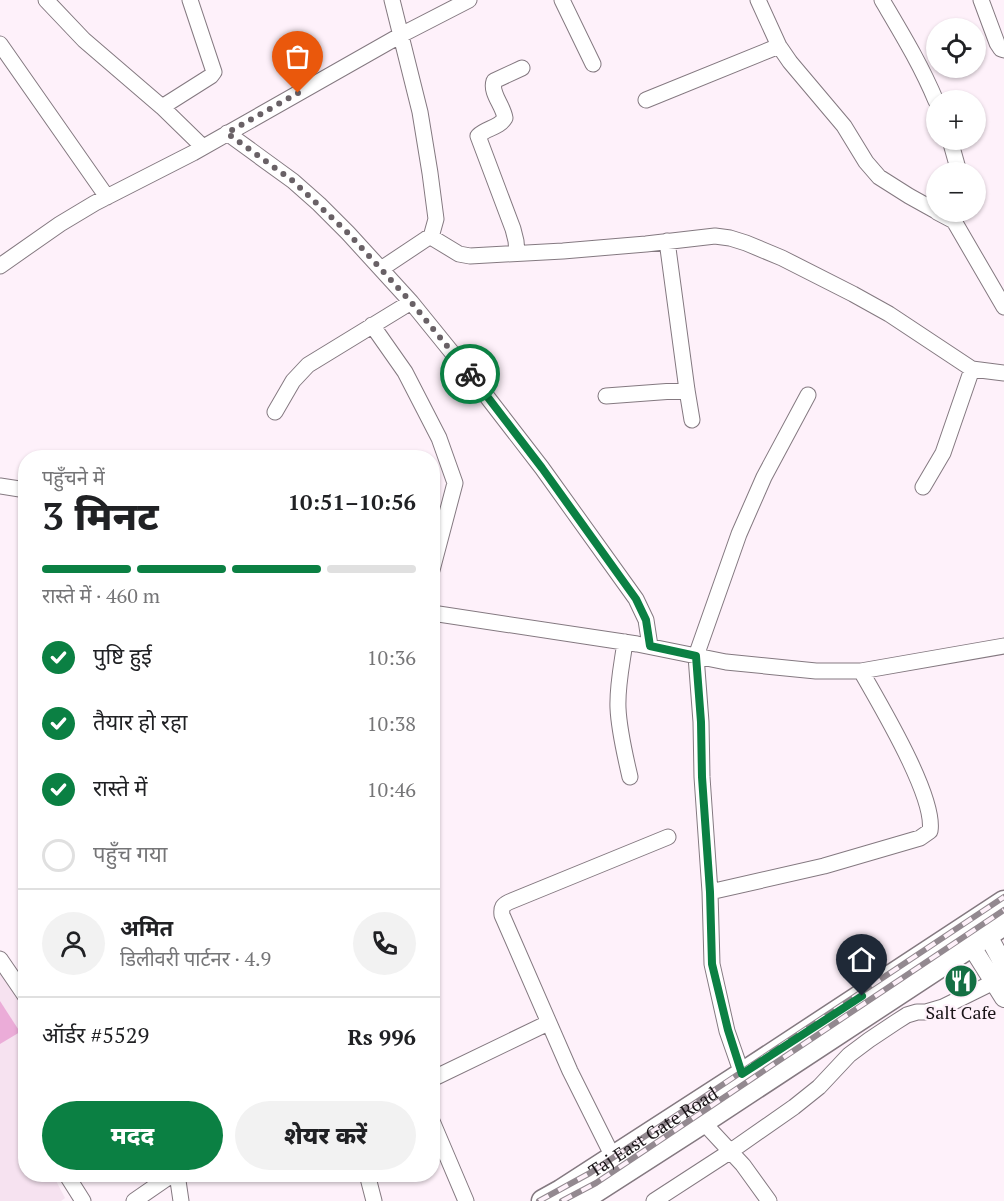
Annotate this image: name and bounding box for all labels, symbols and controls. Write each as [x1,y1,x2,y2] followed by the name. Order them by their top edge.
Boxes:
[926,18,986,222] map controls
[926,18,986,78] button: locate
[272,31,323,93] pin
[281,40,314,73] icon: bag
[926,90,986,150] button: +
[926,162,986,222] button: −
[440,344,500,404] courier
[454,358,487,391] icon: bike
[42,464,105,491] text: पहुँचने में
[288,487,416,516] text: 10:51–10:56
[42,489,159,541] text: 3 मिनट
[42,582,160,609] text: रास्ते में · 460 m
[42,641,75,674] icon: check
[93,641,152,670] text: पुष्टि हुई
[367,644,416,671] text: 10:36
[42,707,75,740] icon: check
[93,707,187,736] text: तैयार हो रहा
[367,710,416,737] text: 10:38
[42,773,75,806] icon: check
[93,773,147,802] text: रास्ते में
[367,776,416,803] text: 10:46
[93,839,167,868] text: पहुँच गया
[42,912,105,975] button: person
[353,912,416,975] button: phone
[120,913,173,942] text: अमित
[836,934,887,996] pin
[845,943,878,976] icon: home
[120,945,271,972] text: डिलीवरी पार्टनर · 4.9
[943,963,979,999] restaurant icon: Salt Cafe
[926,1000,996,1024] place label: Salt Cafe
[42,1020,149,1049] text: ऑर्डर #5529
[347,1022,416,1051] text: Rs 996
[584,1081,722,1182] street label: Taj East Gate Road
[42,1101,223,1170] button: मदद
[235,1101,416,1170] button: शेयर करें

